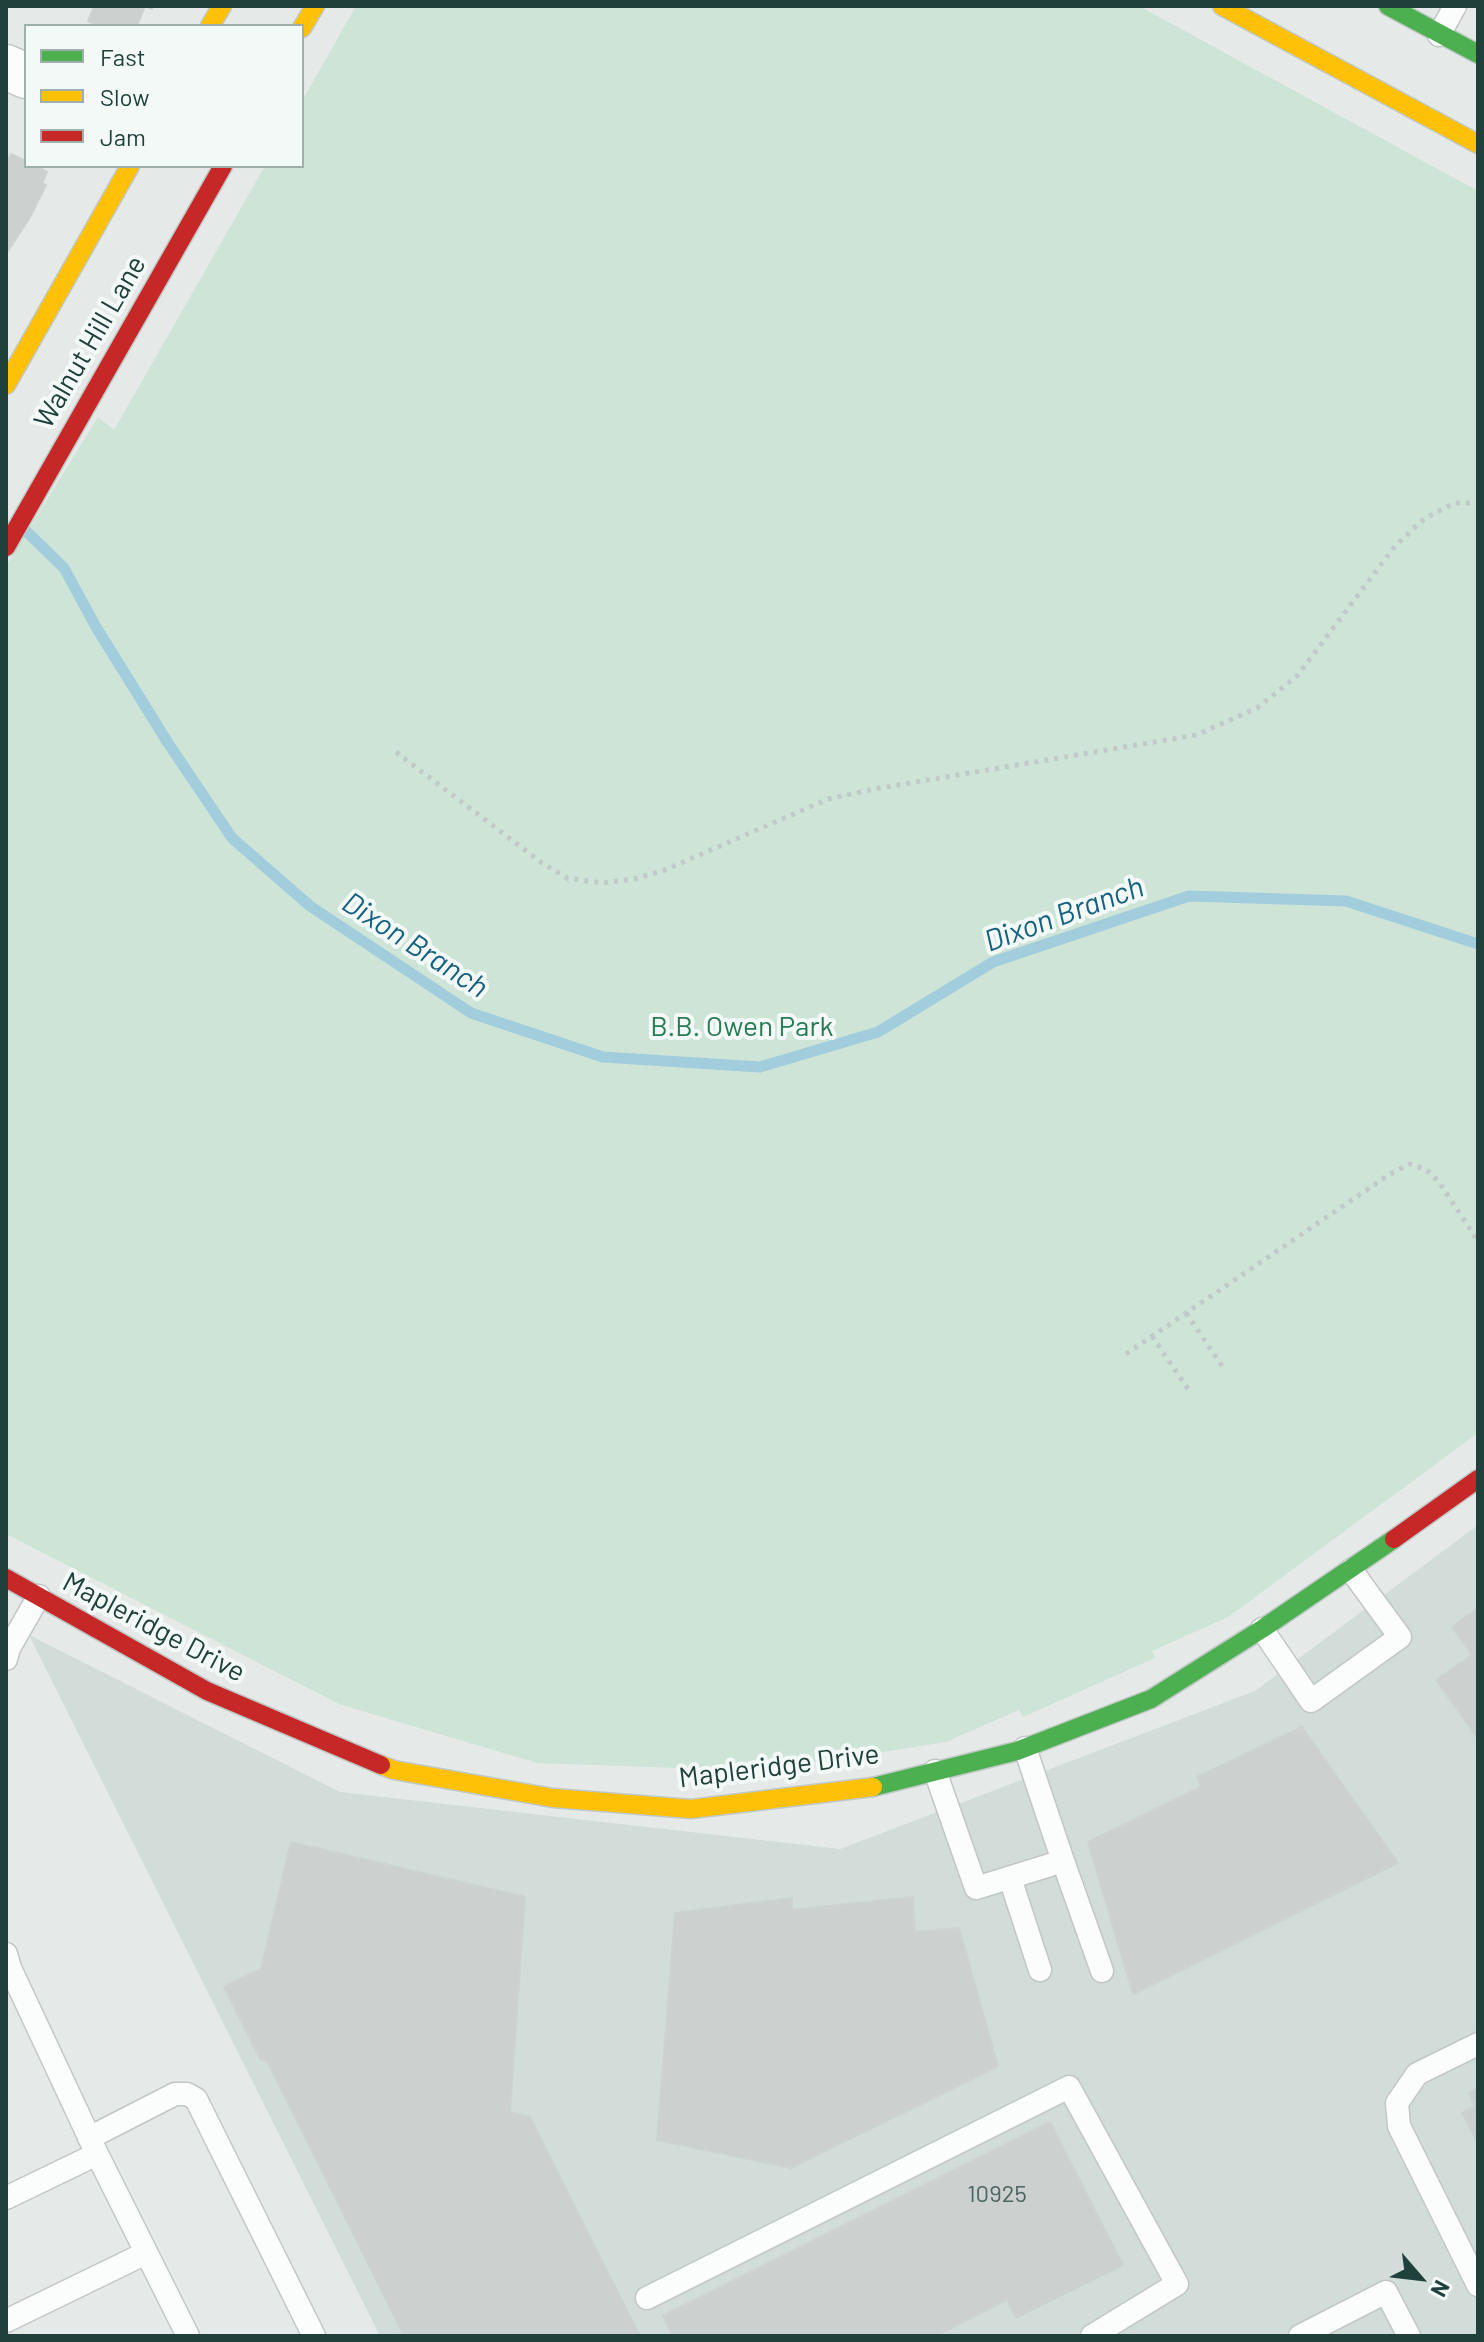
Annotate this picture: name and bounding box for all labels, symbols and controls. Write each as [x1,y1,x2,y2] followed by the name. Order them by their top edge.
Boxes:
[24,24,304,168] legend
[100,42,145,71] text: Fast
[100,82,149,111] text: Slow
[100,122,146,151] text: Jam
[27,250,153,434] street label: Walnut Hill Lane
[980,869,1148,959] water label: Dixon Branch
[335,885,495,1005] water label: Dixon Branch
[650,1010,834,1044] park label: B.B. Owen Park
[57,1565,251,1689] street label: Mapleridge Drive
[677,1737,881,1795] street label: Mapleridge Drive
[967,2180,1027,2208] house number: 10925
[1380,2238,1460,2318] north arrow
[1426,2277,1456,2302] text: N

